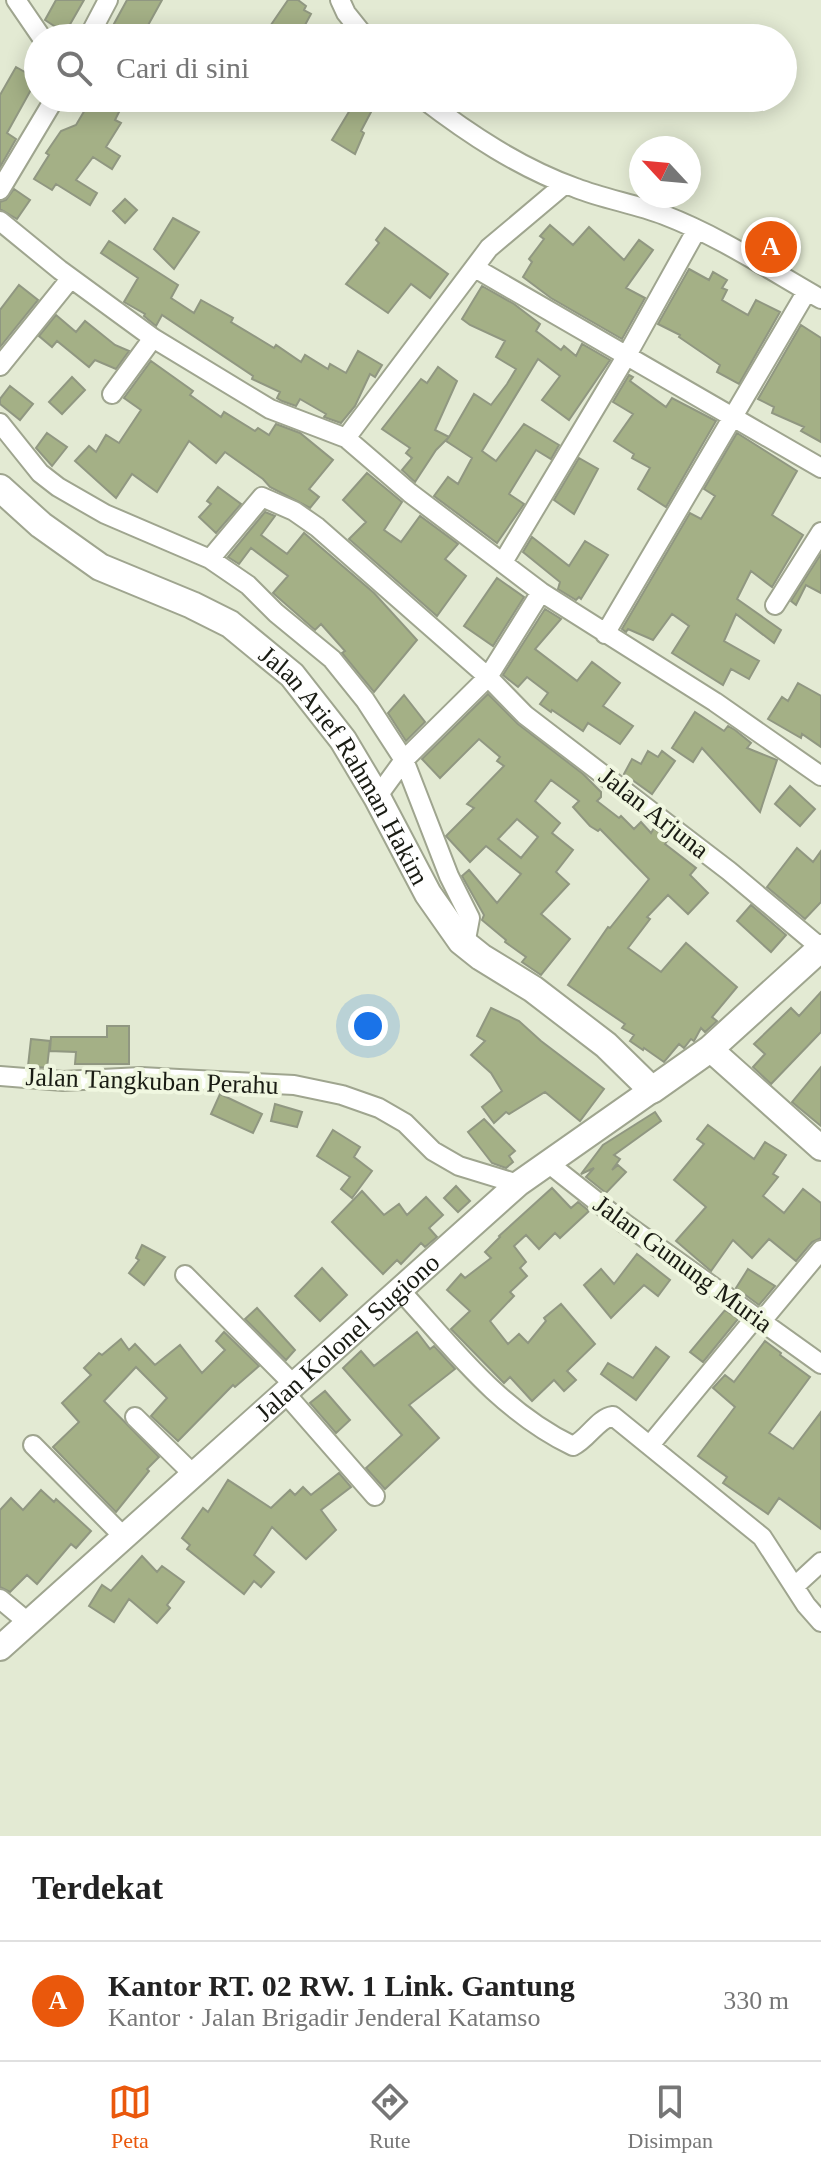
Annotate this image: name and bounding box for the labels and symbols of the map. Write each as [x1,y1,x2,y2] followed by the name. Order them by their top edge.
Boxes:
[629,136,701,208] north arrow
[745,217,797,277] pin: A
[254,640,435,890] street label: Jalan Arief Rahman Hakim
[594,761,715,865] street label: Jalan Arjuna
[348,1006,388,1046] your location
[25,1062,279,1100] street label: Jalan Tangkuban Perahu
[588,1189,778,1339] street label: Jalan Gunung Muria
[249,1247,445,1427] street label: Jalan Kolonel Sugiono

